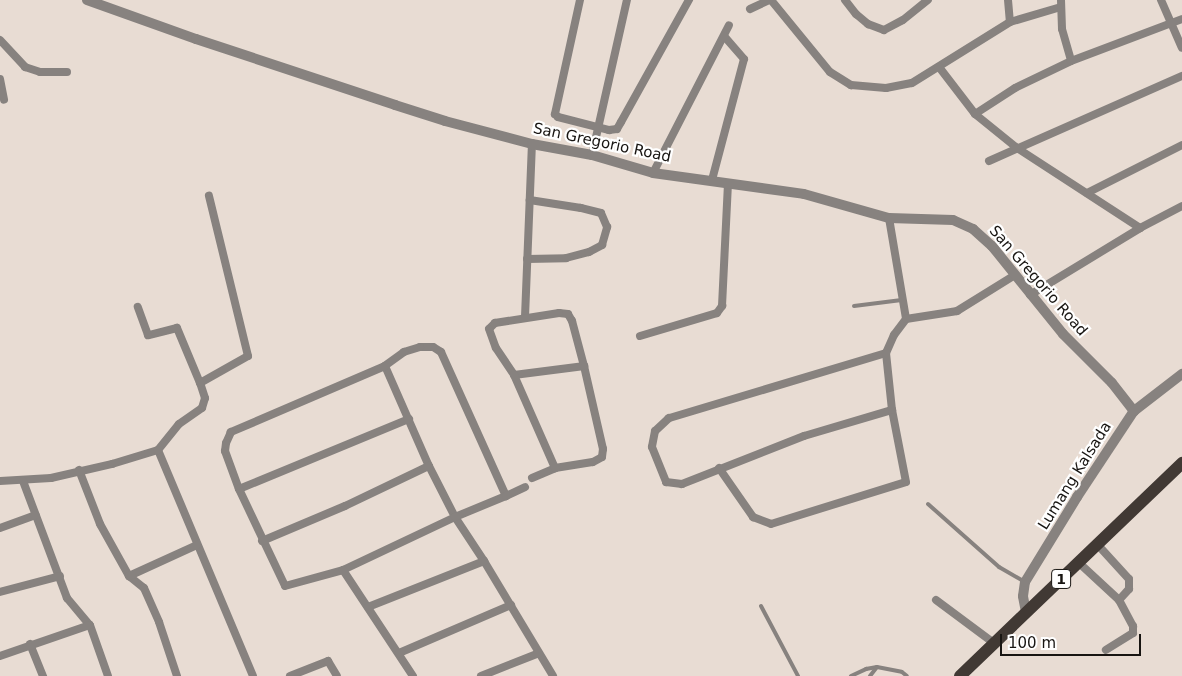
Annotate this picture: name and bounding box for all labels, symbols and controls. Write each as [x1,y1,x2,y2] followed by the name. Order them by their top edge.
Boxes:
[532,120,672,166] street label: San Gregorio Road
[985,222,1091,340] street label: San Gregorio Road
[1035,419,1115,533] street label: Lumang Kalsada
[1051,568,1071,590] road number: 1
[1002,624,1143,656] scale bar
[1008,634,1056,652] text: 100 m

